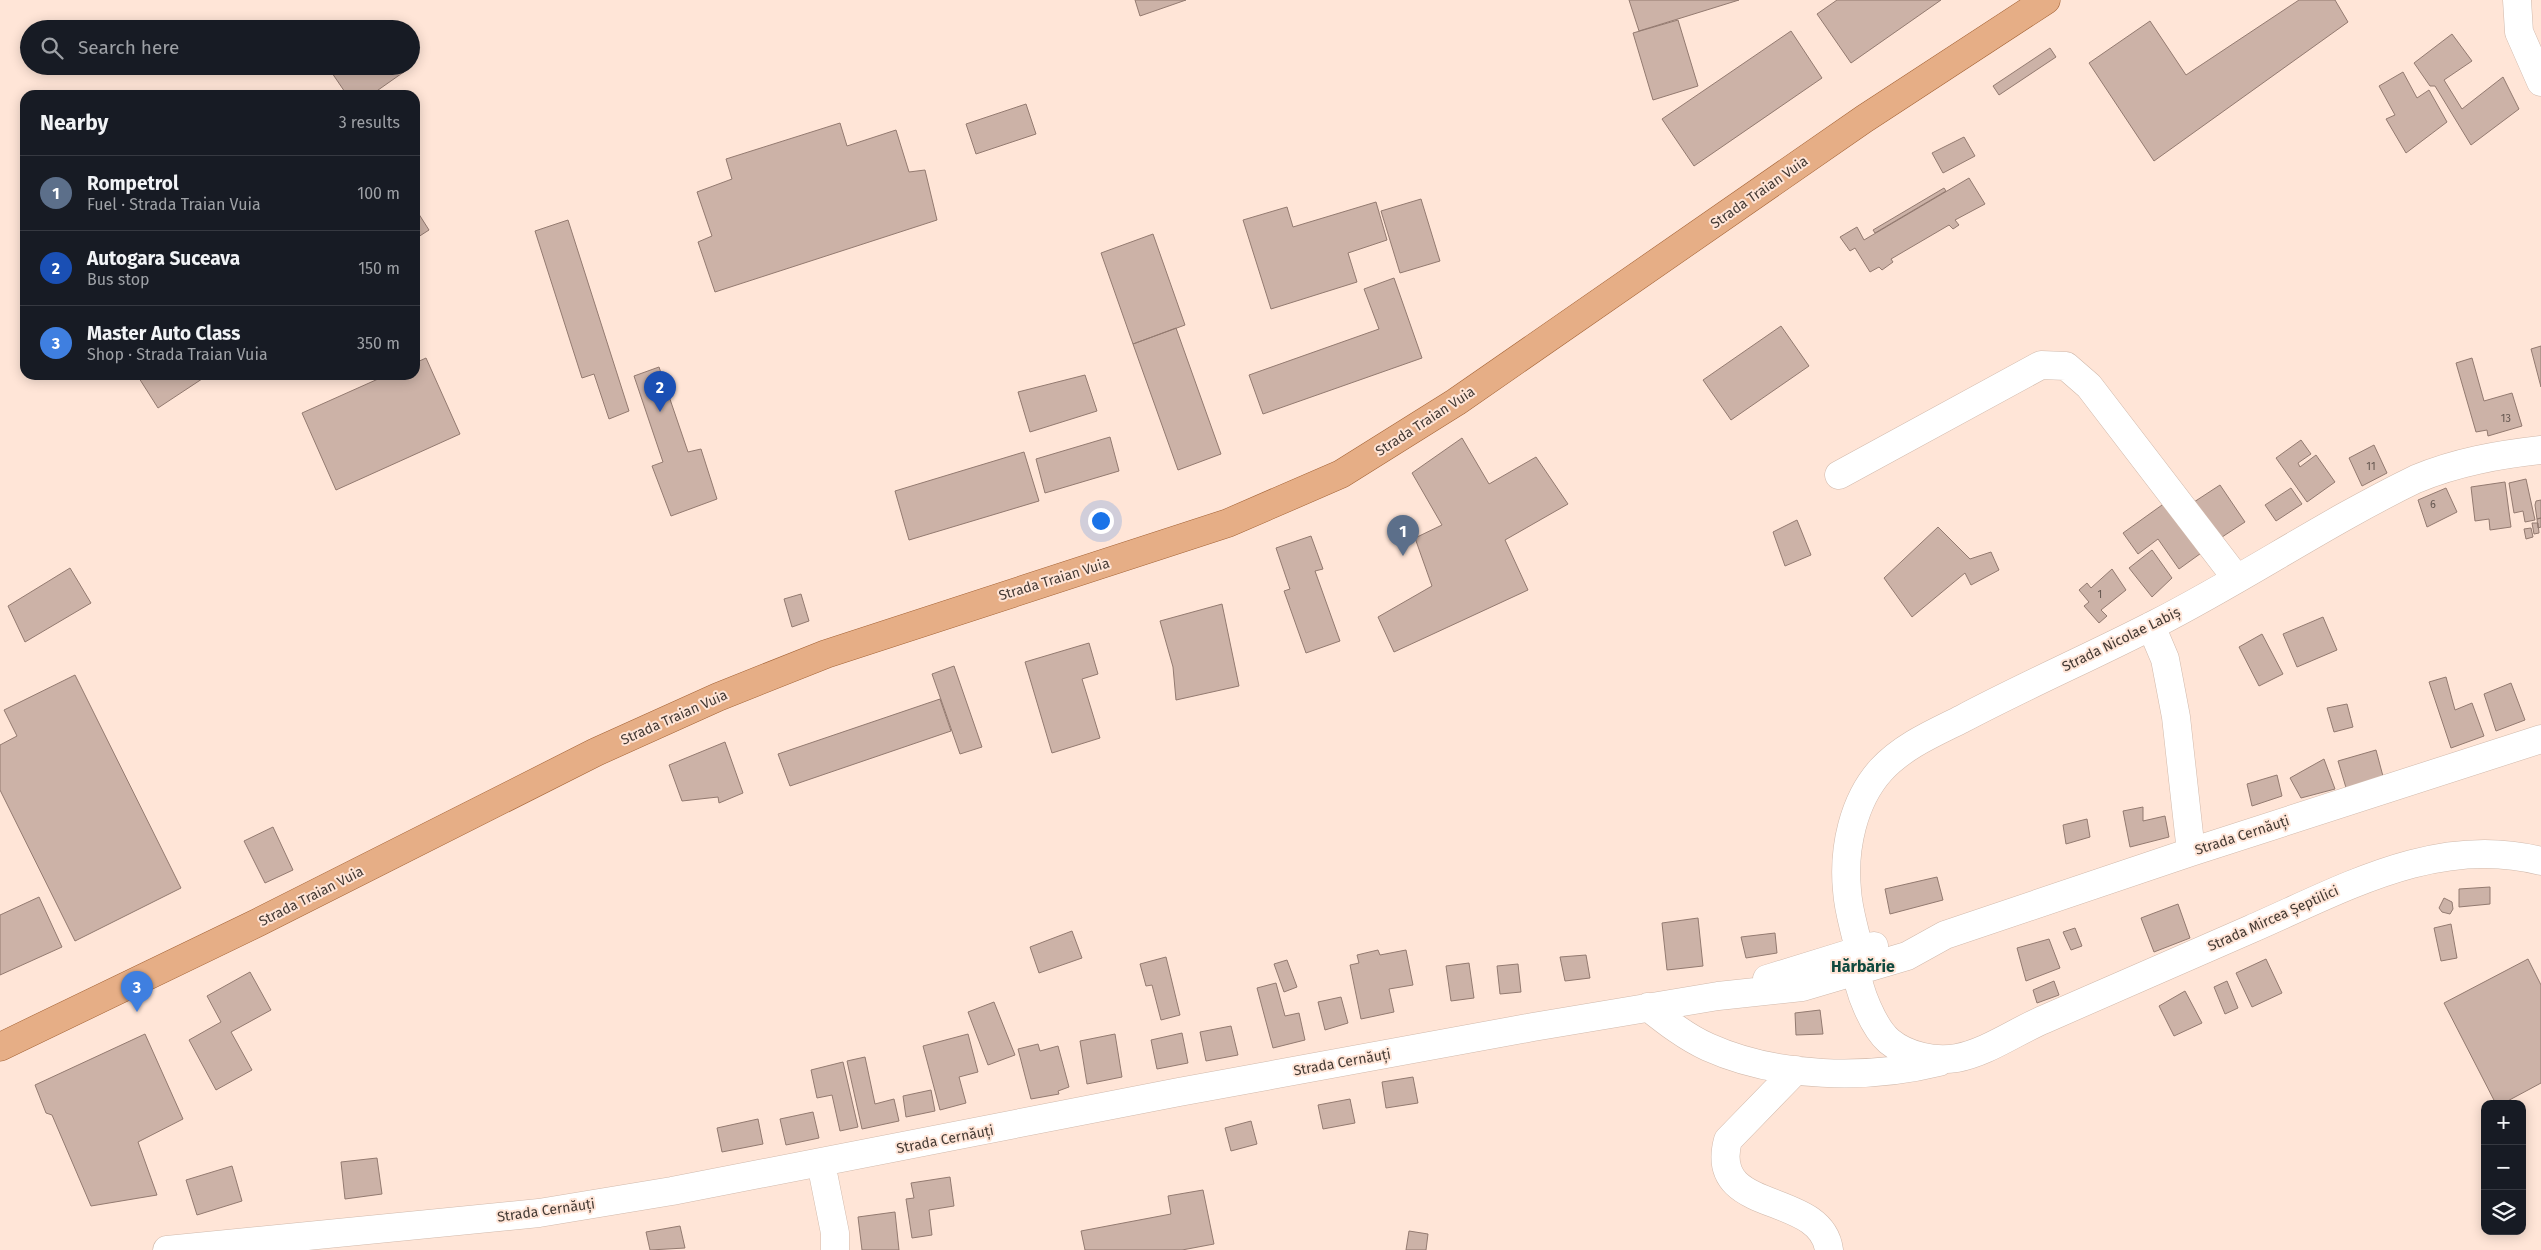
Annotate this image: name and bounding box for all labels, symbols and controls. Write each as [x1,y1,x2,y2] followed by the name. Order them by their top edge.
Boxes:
[20,20,420,75] search box
[38,34,66,62] icon: search
[78,36,179,59] text: Search here
[40,110,108,136] text: Nearby
[339,113,400,132] text: 3 results
[1707,152,1811,232] street label: Strada Traian Vuia
[87,172,179,195] text: Rompetrol
[52,184,60,203] text: 1
[357,184,400,203] text: 100 m
[87,195,261,214] text: Fuel · Strada Traian Vuia
[87,247,240,270] text: Autogara Suceava
[52,259,60,278] text: 2
[358,259,400,278] text: 150 m
[87,270,150,289] text: Bus stop
[87,322,240,345] text: Master Auto Class
[52,334,60,353] text: 3
[357,334,400,353] text: 350 m
[87,345,268,364] text: Shop · Strada Traian Vuia
[644,371,676,412] pin: 2
[1372,383,1478,460] street label: Strada Traian Vuia
[2501,412,2511,425] house number: 13
[2366,460,2376,473] house number: 11
[2430,498,2436,511] house number: 6
[1088,508,1114,534] your location
[1387,515,1419,556] pin: 1
[997,555,1112,604] street label: Strada Traian Vuia
[2098,588,2102,601] house number: 1
[2059,603,2184,676] street label: Strada Nicolae Labiș
[618,686,730,749] street label: Strada Traian Vuia
[2193,812,2292,860] street label: Strada Cernăuți
[256,863,366,930] street label: Strada Traian Vuia
[2205,882,2342,956] street label: Strada Mircea Șeptilici
[1831,957,1895,976] district label: Hărbărie
[121,971,153,1012] pin: 3
[1292,1046,1392,1080] street label: Strada Cernăuți
[2481,1100,2526,1235] map controls
[2481,1100,2526,1145] button: +
[895,1122,995,1158] street label: Strada Cernăuți
[2481,1145,2526,1190] button: −
[2481,1190,2526,1235] button: layers
[496,1195,596,1227] street label: Strada Cernăuți

